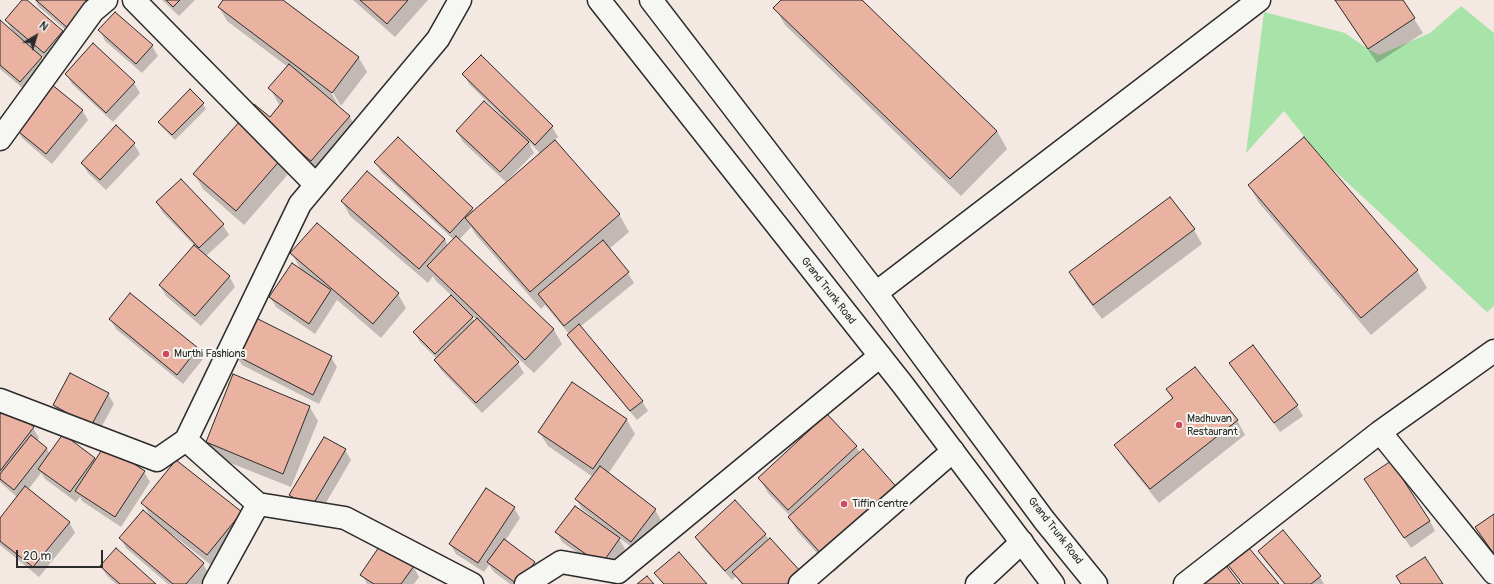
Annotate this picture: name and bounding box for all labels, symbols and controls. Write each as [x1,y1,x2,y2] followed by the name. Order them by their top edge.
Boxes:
[16,16,56,56] north arrow
[37,19,51,34] text: N
[798,255,858,327] street label: Grand Trunk Road
[174,347,245,361] place label: Murthi Fashions
[161,349,171,359] marker: Murthi Fashions
[1187,412,1238,438] place label: Madhuvan Restaurant
[1174,420,1184,430] marker: Madhuvan Restaurant
[1025,495,1085,567] street label: Grand Trunk Road
[852,497,908,511] place label: Tiffin centre
[839,499,849,509] marker: Tiffin centre
[18,542,105,568] scale bar
[23,549,51,564] text: 20 m

